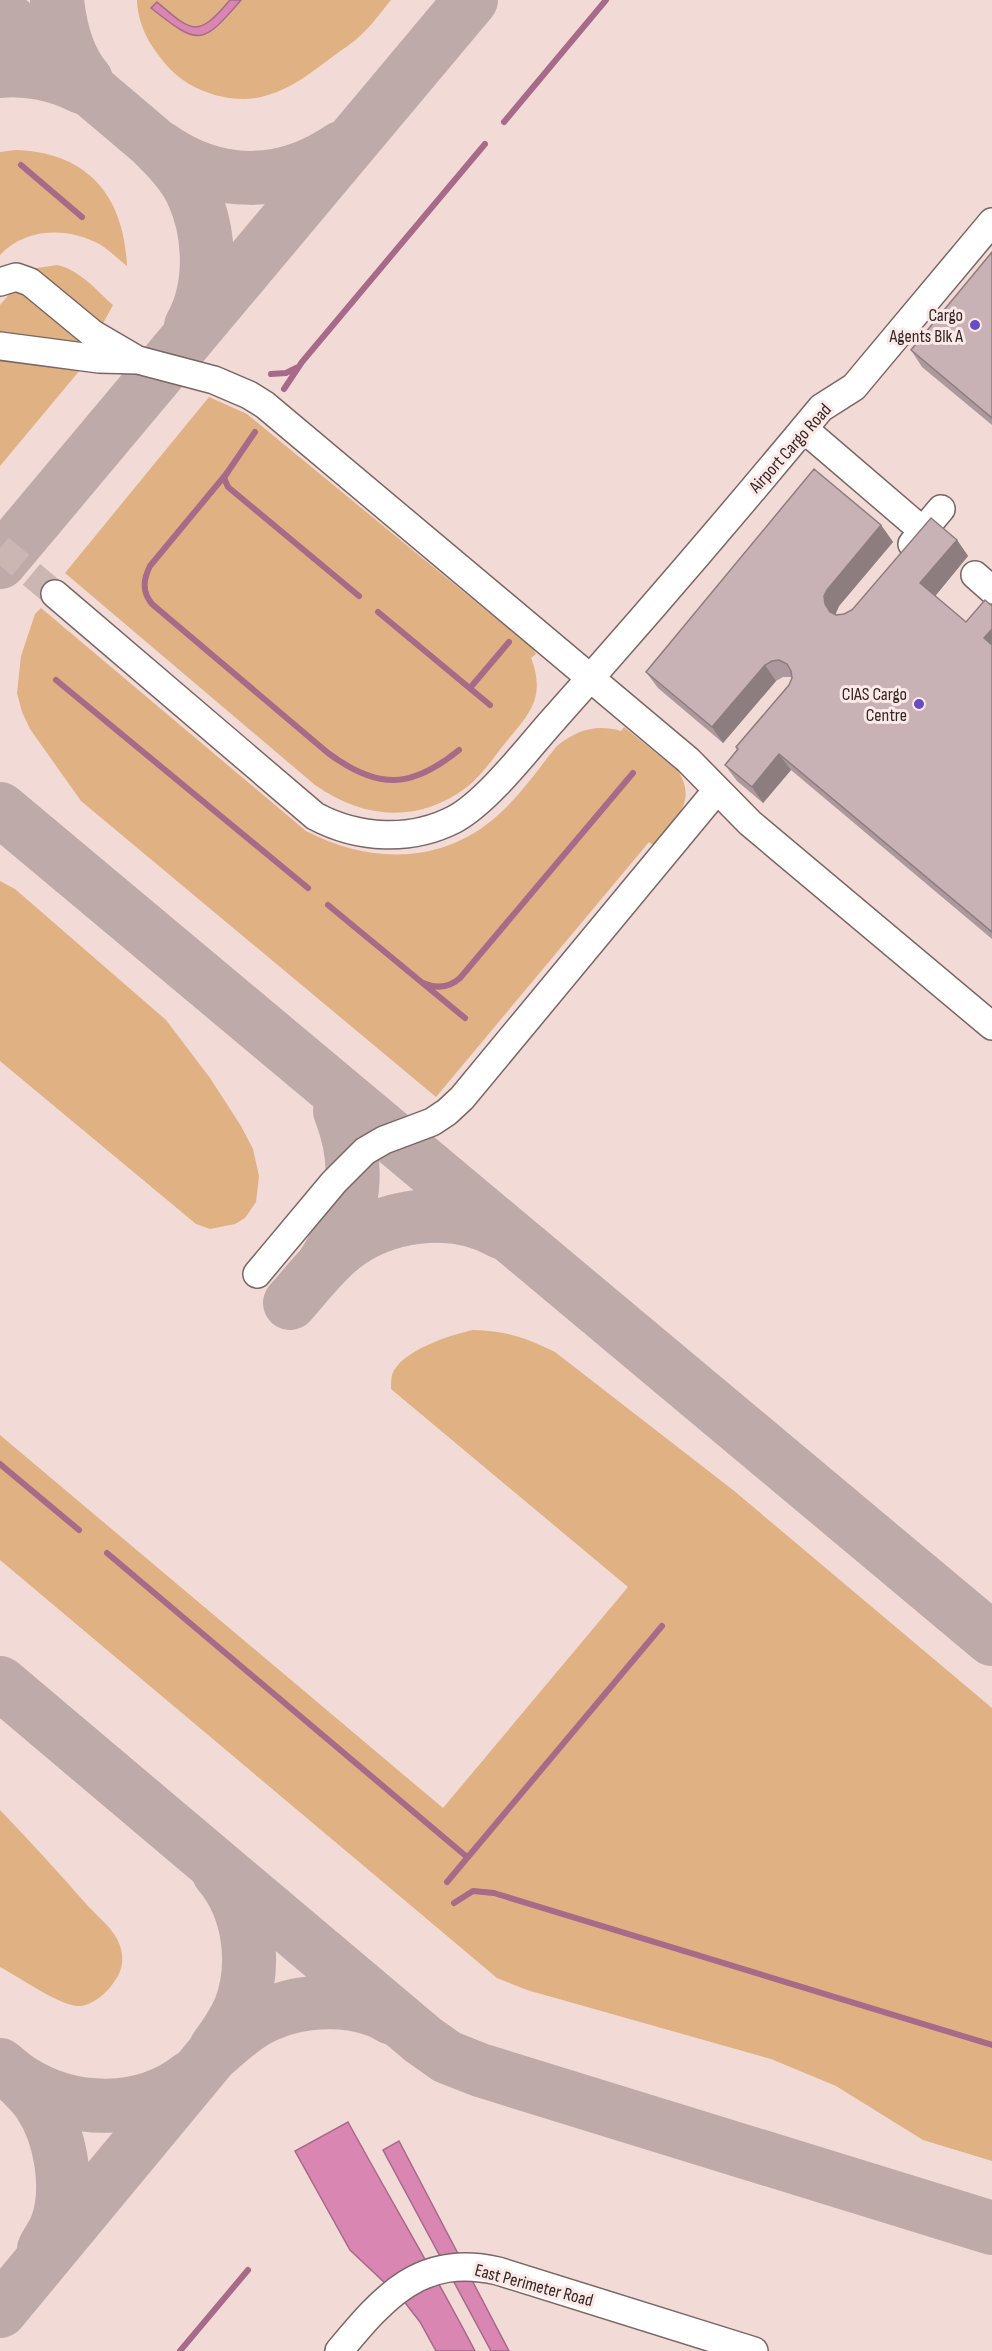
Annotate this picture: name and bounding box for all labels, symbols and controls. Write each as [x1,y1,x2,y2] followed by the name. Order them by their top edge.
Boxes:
[888,305,963,347] place label: Cargo Agents Blk A
[968,318,982,332] marker: Cargo Agents Blk A
[744,400,836,498] street label: Airport Cargo Road
[842,684,907,726] place label: CIAS Cargo Centre
[912,697,926,711] marker: CIAS Cargo Centre
[472,2260,595,2311] street label: East Perimeter Road

